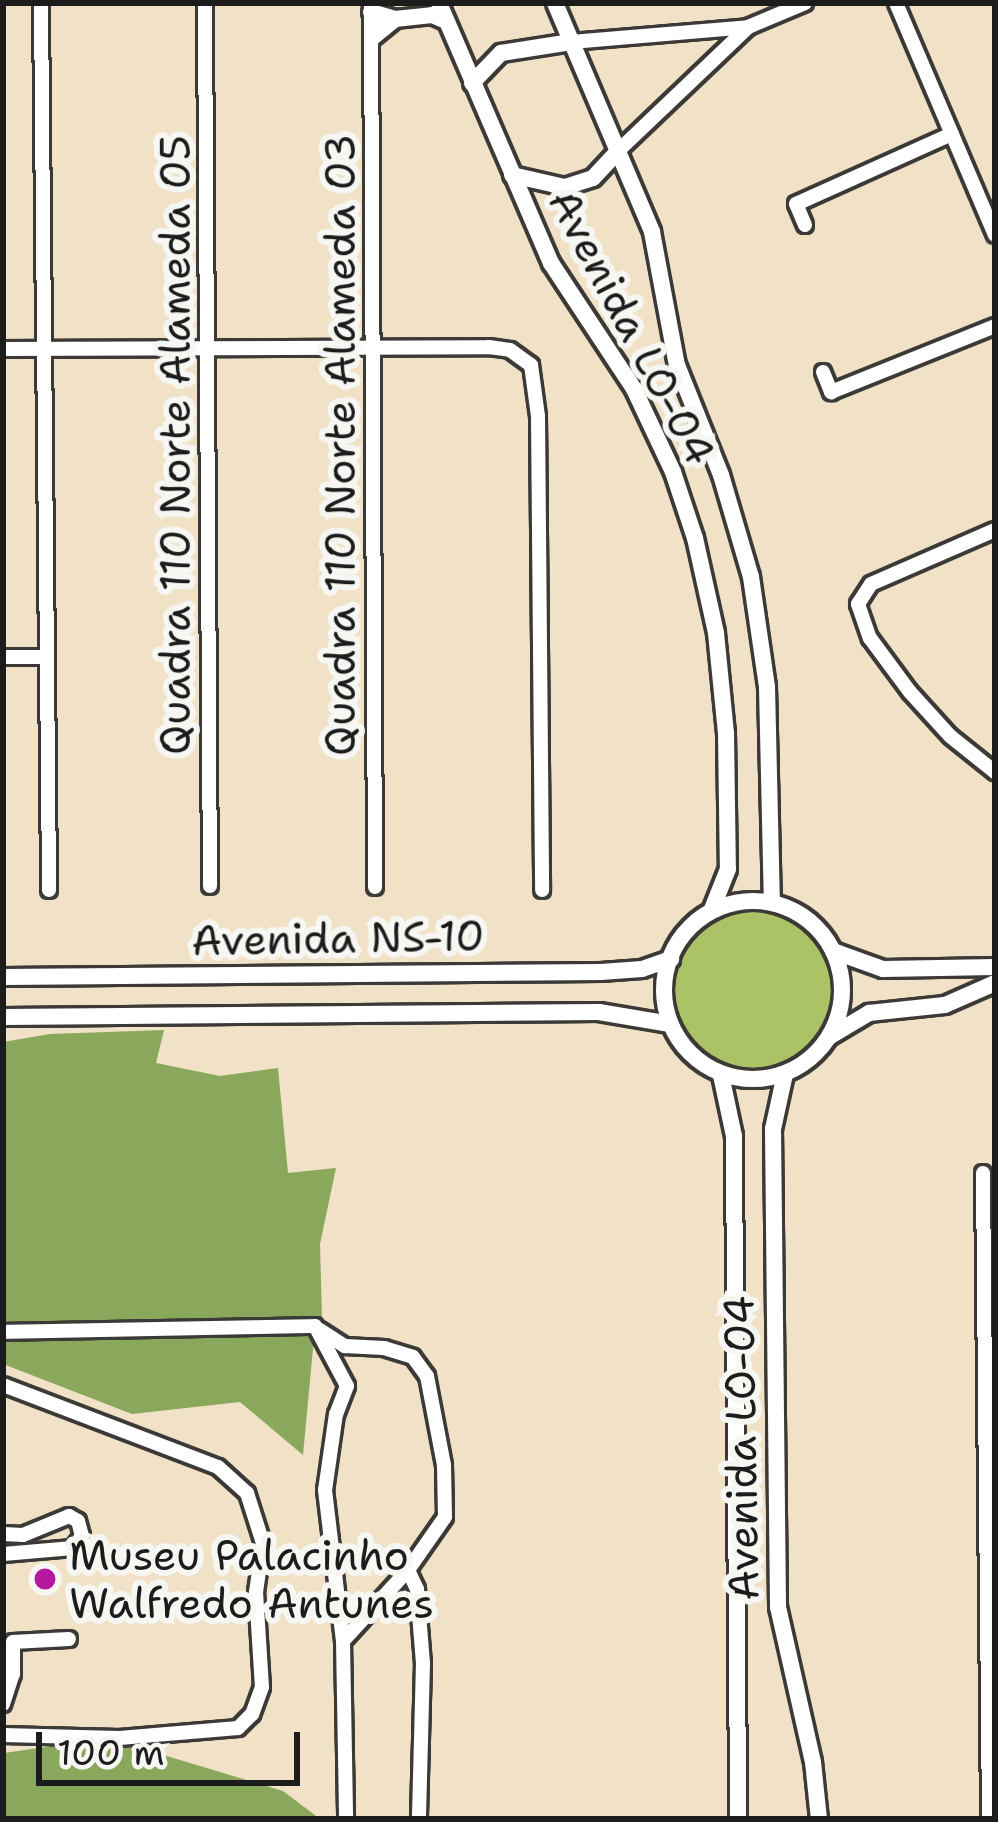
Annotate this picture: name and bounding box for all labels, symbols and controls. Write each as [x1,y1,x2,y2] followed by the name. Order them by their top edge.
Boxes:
[315,134,365,756] street label: Quadra 110 Norte Alameda 03
[150,135,200,755] street label: Quadra 110 Norte Alameda 05
[538,180,726,474] street label: Avenida LO-04
[191,910,485,966] street label: Avenida NS-10
[713,1295,769,1601] street label: Avenida LO-04
[69,1530,434,1628] place label: Museu Palacinho Walfredo Antunes
[32,1566,58,1592] marker: Museu Palacinho Walfredo Antunes
[42,1708,306,1782] scale bar
[57,1728,165,1777] text: 100 m

